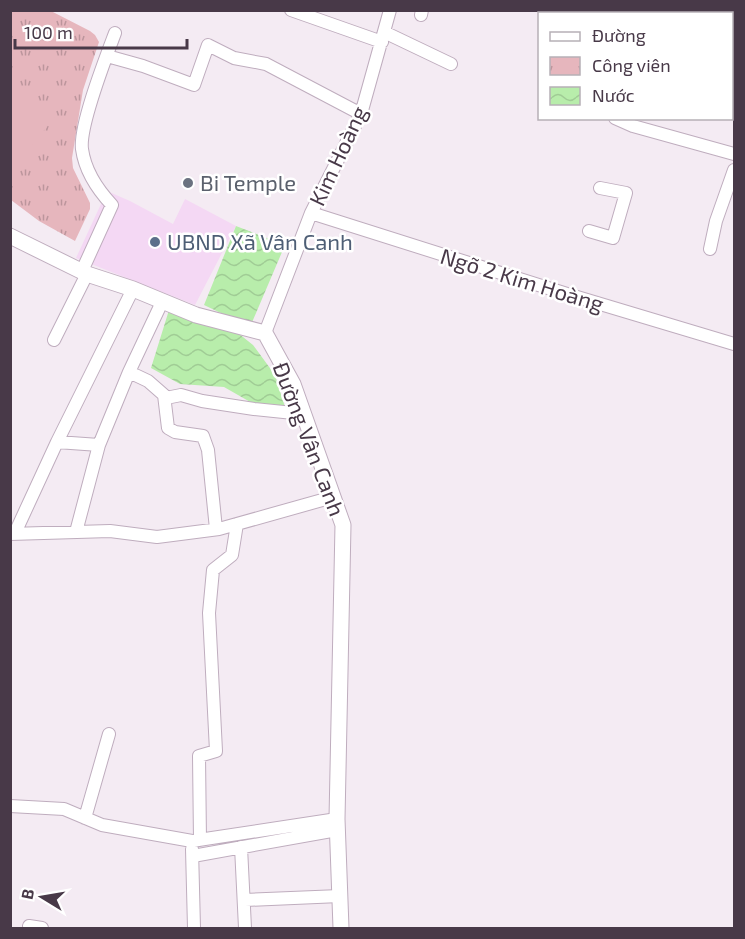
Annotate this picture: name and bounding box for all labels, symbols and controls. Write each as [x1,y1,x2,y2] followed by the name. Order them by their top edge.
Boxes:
[15,12,188,50] scale bar
[538,12,733,120] legend
[24,21,73,43] text: 100 m
[592,24,646,46] text: Đường
[592,54,671,76] text: Công viên
[592,84,635,106] text: Nước
[303,102,371,210] street label: Kim Hoàng
[200,169,296,195] place label: Bi Temple
[181,176,195,190] marker: Bi Temple
[167,228,353,254] place label: UBND Xã Vân Canh
[148,235,162,249] marker: UBND Xã Vân Canh
[438,242,607,316] street label: Ngõ 2 Kim Hoàng
[269,358,351,519] street label: Đường Vân Canh
[12,867,72,927] north arrow
[16,887,37,901] text: B

